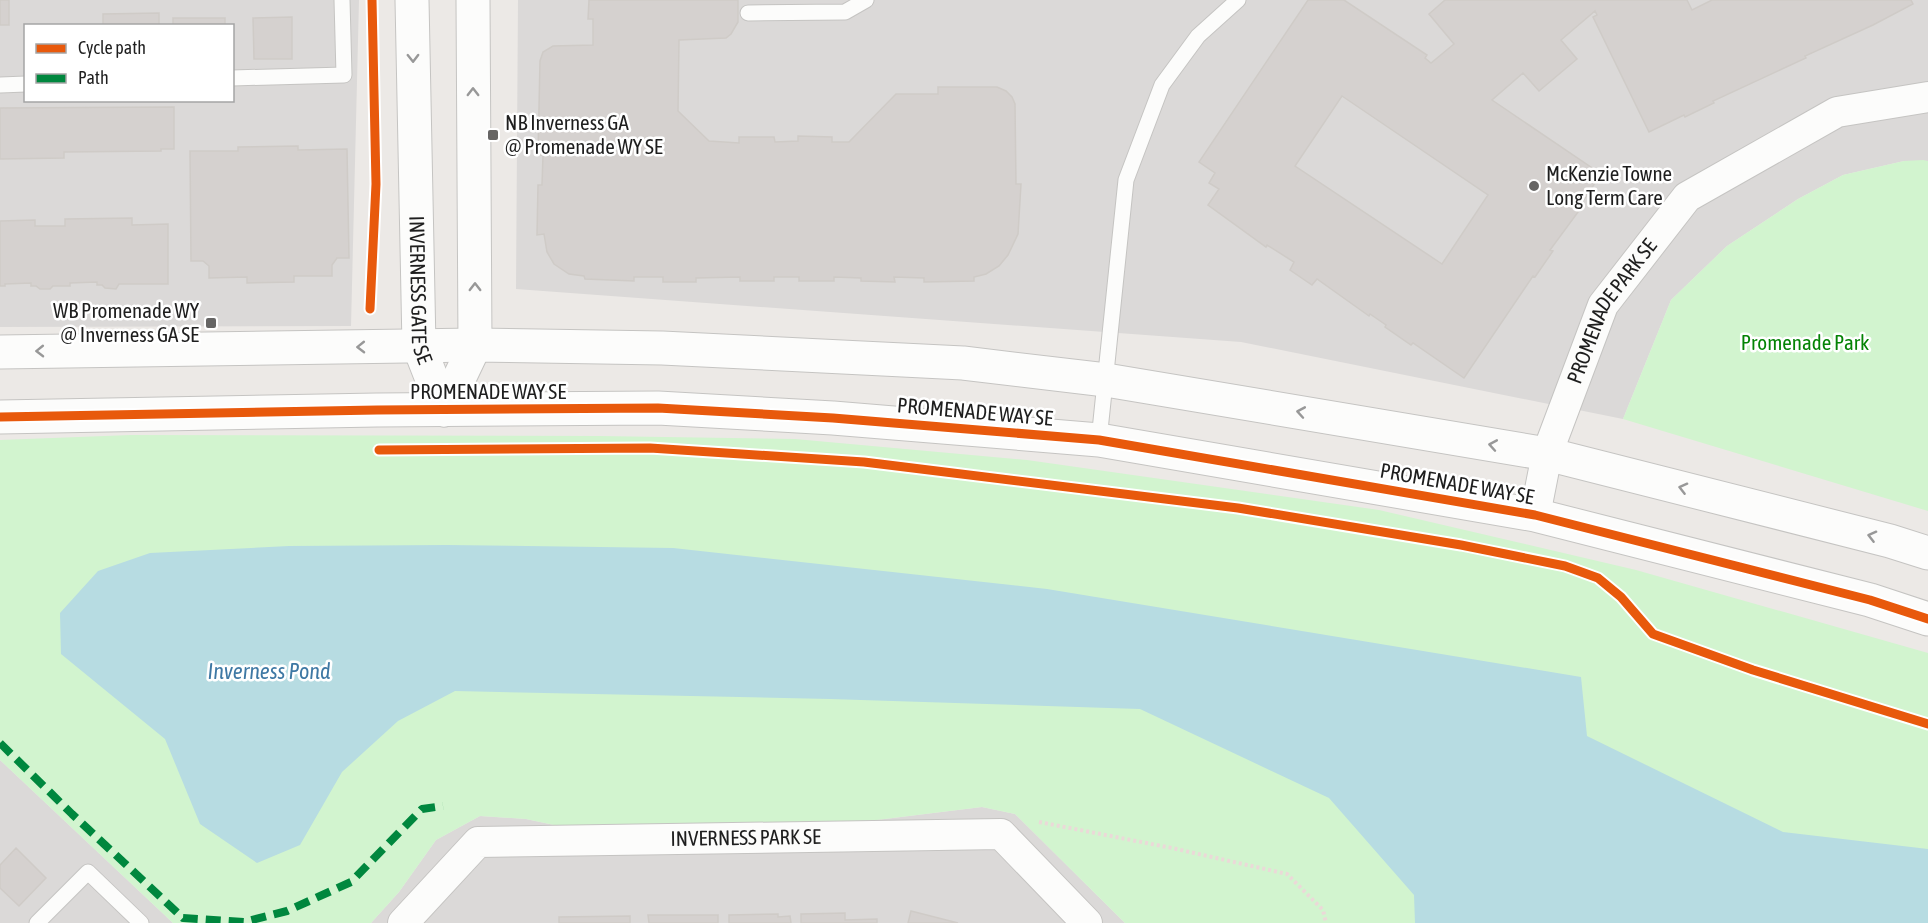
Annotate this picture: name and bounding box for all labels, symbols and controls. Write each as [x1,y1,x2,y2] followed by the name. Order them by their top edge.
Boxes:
[24,24,234,102] legend
[78,37,146,58] text: Cycle path
[407,54,419,63] one-way arrow
[78,67,109,88] text: Path
[467,87,479,96] one-way arrow
[505,110,663,158] place label: NB Inverness GA @ Promenade WY SE
[486,128,500,142] marker: NB Inverness GA @ Promenade WY SE
[1546,161,1672,209] place label: McKenzie Towne Long Term Care
[1527,179,1541,193] marker: McKenzie Towne Long Term Care
[405,215,438,367] street label: INVERNESS GATE SE
[1562,234,1661,387] street label: PROMENADE PARK SE
[469,282,481,291] one-way arrow
[53,298,200,346] place label: WB Promenade WY @ Inverness GA SE
[204,316,218,330] marker: WB Promenade WY @ Inverness GA SE
[1741,330,1869,354] park label: Promenade Park
[356,341,365,353] one-way arrow
[35,345,44,357] one-way arrow
[410,379,566,403] street label: PROMENADE WAY SE
[896,392,1054,430] street label: PROMENADE WAY SE
[1296,407,1305,419] one-way arrow
[1488,439,1498,451] one-way arrow
[1378,458,1536,508] street label: PROMENADE WAY SE
[1678,483,1689,495] one-way arrow
[1867,531,1878,543] one-way arrow
[208,658,330,684] water label: Inverness Pond
[670,824,821,850] street label: INVERNESS PARK SE

